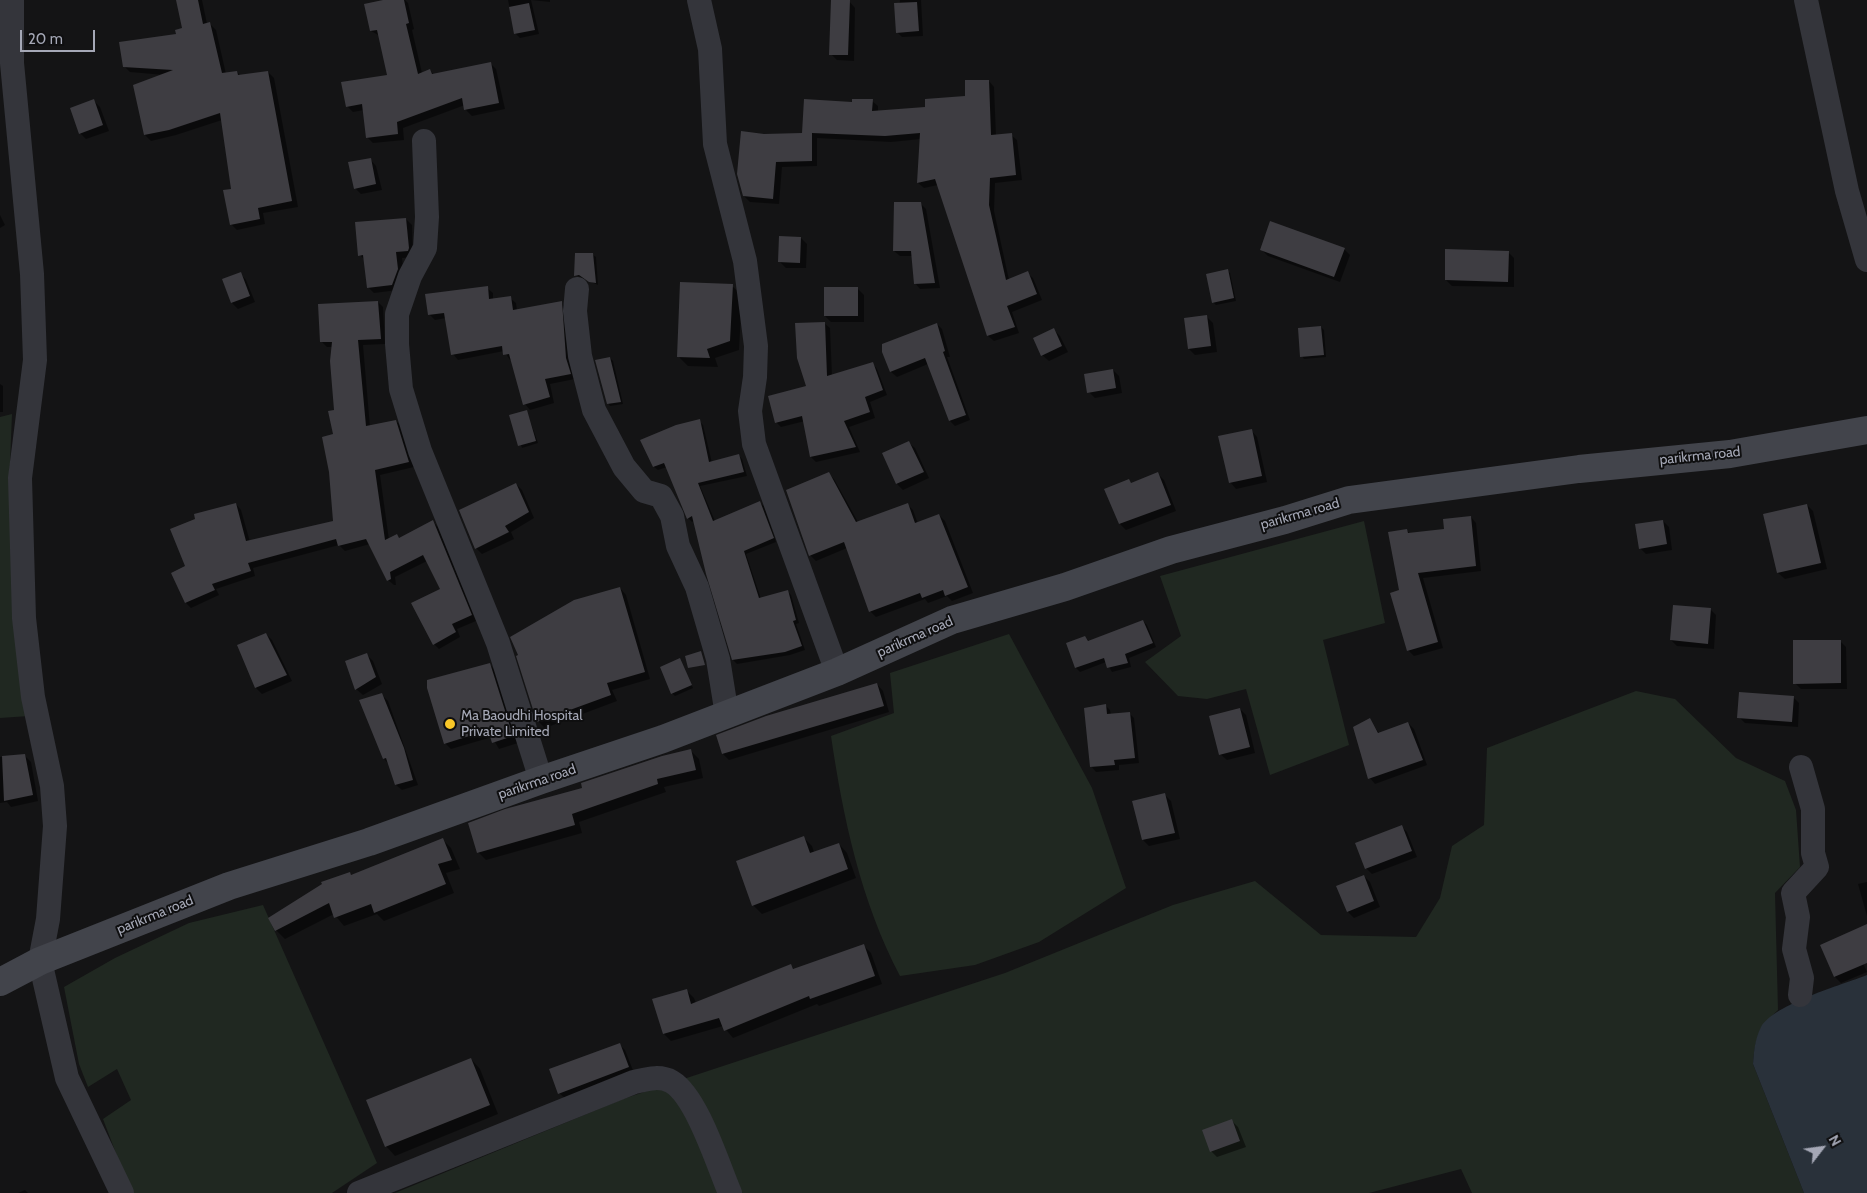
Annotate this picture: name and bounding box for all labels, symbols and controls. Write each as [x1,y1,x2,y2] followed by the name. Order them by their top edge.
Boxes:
[22,20,98,52] scale bar
[28,30,63,48] text: 20 m
[1659,443,1741,469] street label: parikrma road
[1259,495,1341,533] street label: parikrma road
[874,613,956,661] street label: parikrma road
[461,708,582,740] place label: Ma Baoudhi Hospital Private Limited
[443,717,457,731] marker: Ma Baoudhi Hospital Private Limited
[496,761,578,803] street label: parikrma road
[114,892,196,938] street label: parikrma road
[1797,1123,1847,1173] north arrow
[1825,1132,1845,1149] text: N

